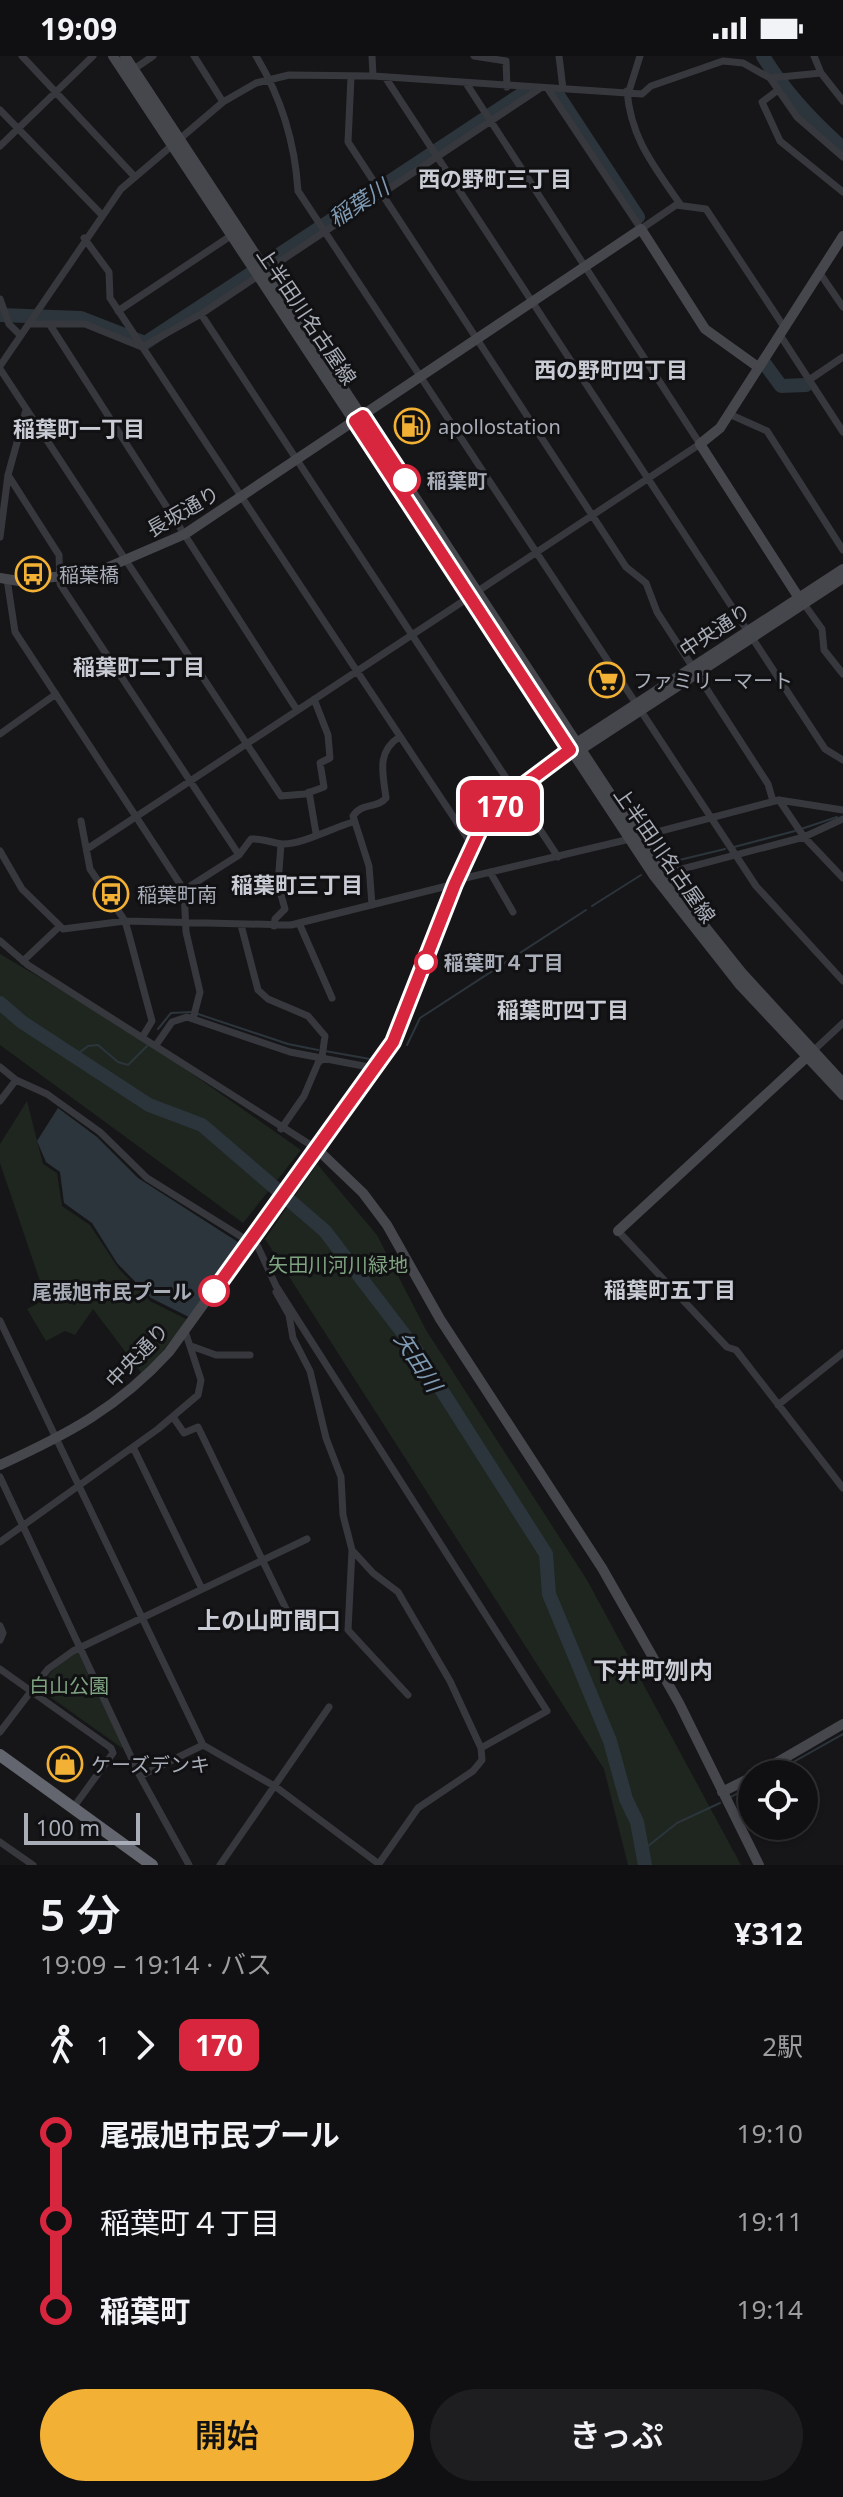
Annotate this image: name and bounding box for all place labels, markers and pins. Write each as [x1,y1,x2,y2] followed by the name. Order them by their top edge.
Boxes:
[393,407,431,445] fuel station icon: apollostation
[438,413,561,440] place label: apollostation
[390,465,420,495] marker: 稲葉町
[427,467,487,494] place label: 稲葉町
[14,555,52,593] bus stop icon: 稲葉橋
[59,561,119,588] place label: 稲葉橋
[588,661,626,699] supermarket icon: ファミリーマート
[633,667,793,694] place label: ファミリーマート
[92,875,130,913] bus stop icon: 稲葉町南
[137,881,217,908] place label: 稲葉町南
[444,949,564,976] place label: 稲葉町４丁目
[415,951,437,973] marker: 稲葉町４丁目
[199,1276,229,1306] marker: 尾張旭市民プール
[32,1278,192,1305] place label: 尾張旭市民プール
[46,1745,84,1783] shop icon: ケーズデンキ
[91,1751,210,1778] place label: ケーズデンキ

